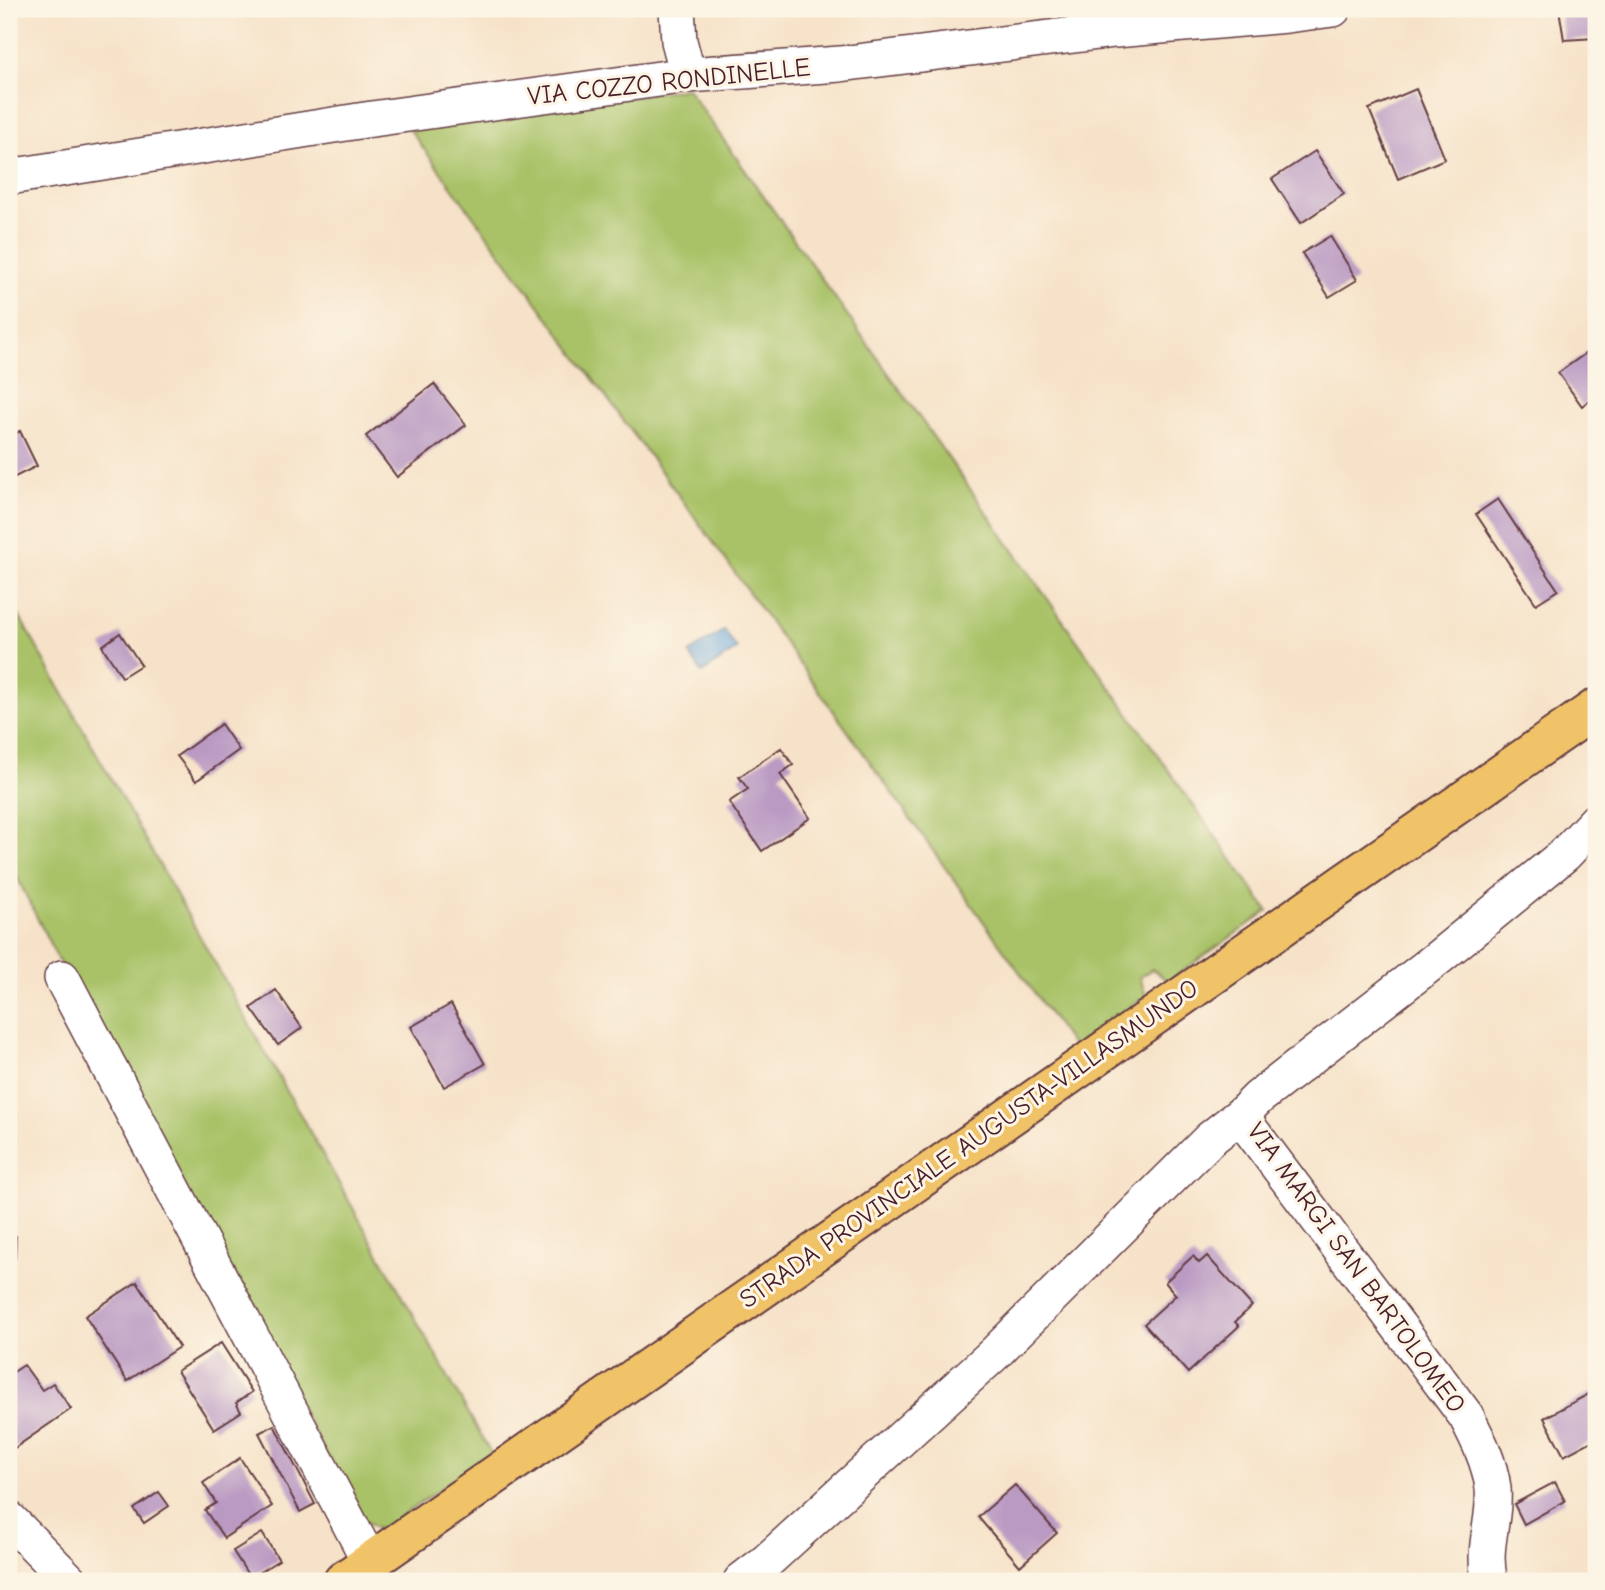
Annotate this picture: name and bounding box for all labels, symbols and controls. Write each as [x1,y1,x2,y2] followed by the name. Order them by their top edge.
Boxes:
[526,52,812,112] street label: VIA COZZO RONDINELLE
[734,973,1204,1315] street label: STRADA PROVINCIALE AUGUSTA-VILLASMUNDO
[1241,1117,1471,1419] street label: VIA MARGI SAN BARTOLOMEO

